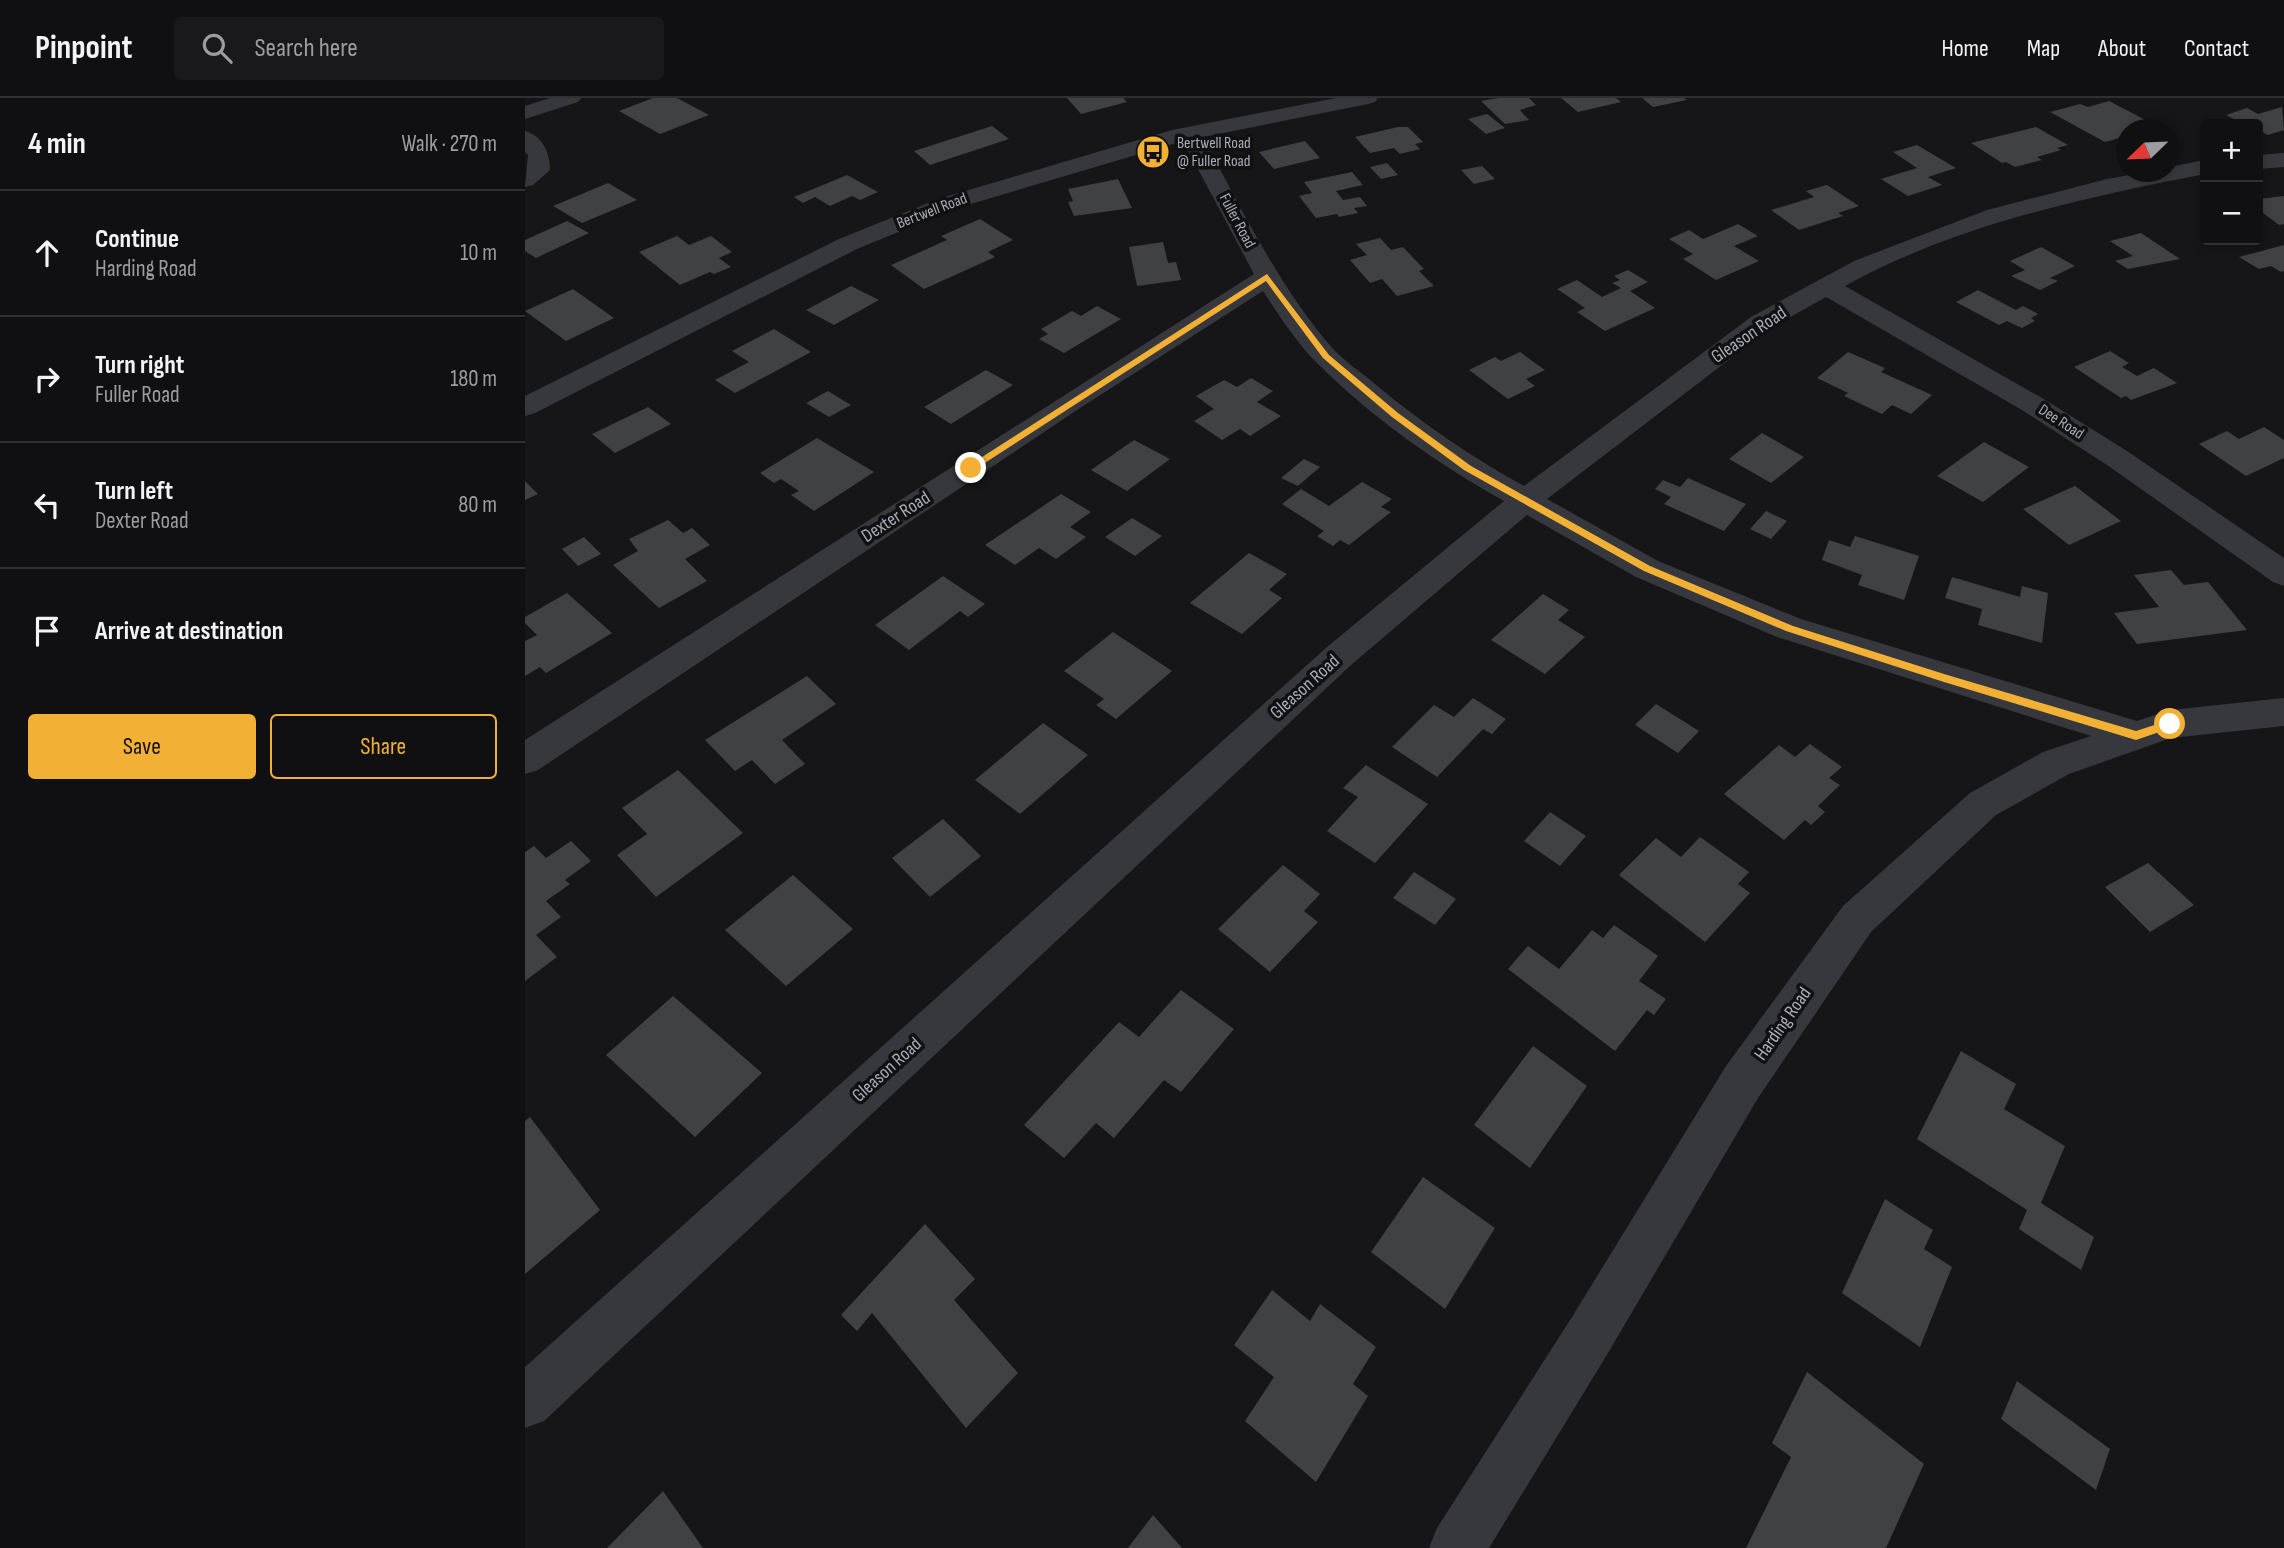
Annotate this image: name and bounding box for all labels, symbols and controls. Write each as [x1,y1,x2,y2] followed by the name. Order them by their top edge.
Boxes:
[174,17,664,80] search box
[35,28,132,68] text: Pinpoint
[198,29,236,67] icon: search
[254,33,358,64] text: Search here
[1941,34,1989,63] text: Home
[2027,34,2060,63] text: Map
[2098,34,2146,63] text: About
[2184,34,2249,63] text: Contact
[2116,119,2179,182] north arrow
[2200,119,2263,245] map controls
[2200,119,2263,182] button: +
[28,126,86,162] text: 4 min
[402,130,497,158] text: Walk · 270 m
[1134,133,1172,171] bus stop icon: Bertwell Road @ Fuller Road
[1177,134,1251,171] place label: Bertwell Road @ Fuller Road
[2200,182,2263,245] button: −
[894,189,970,233] street label: Bertwell Road
[1215,191,1259,251] street label: Fuller Road
[95,224,179,255] text: Continue
[28,234,66,272] icon: ahead
[460,239,497,267] text: 10 m
[95,255,197,283] text: Harding Road
[1707,302,1791,368] street label: Gleason Road
[95,350,184,381] text: Turn right
[28,360,66,398] icon: right
[450,365,497,393] text: 180 m
[95,381,180,409] text: Fuller Road
[2035,400,2087,444] street label: Dee Road
[955,452,986,483] route end
[95,476,173,507] text: Turn left
[28,486,66,524] icon: left
[857,486,935,548] street label: Dexter Road
[458,491,497,519] text: 80 m
[95,507,189,535] text: Dexter Road
[28,612,66,650] icon: arrive
[95,616,283,647] text: Arrive at destination
[1266,650,1344,724] street label: Gleason Road
[2154,708,2185,739] route start
[28,714,256,779] button: Save
[270,714,497,779] button: Share
[1749,983,1817,1065] street label: Harding Road
[848,1033,926,1107] street label: Gleason Road

